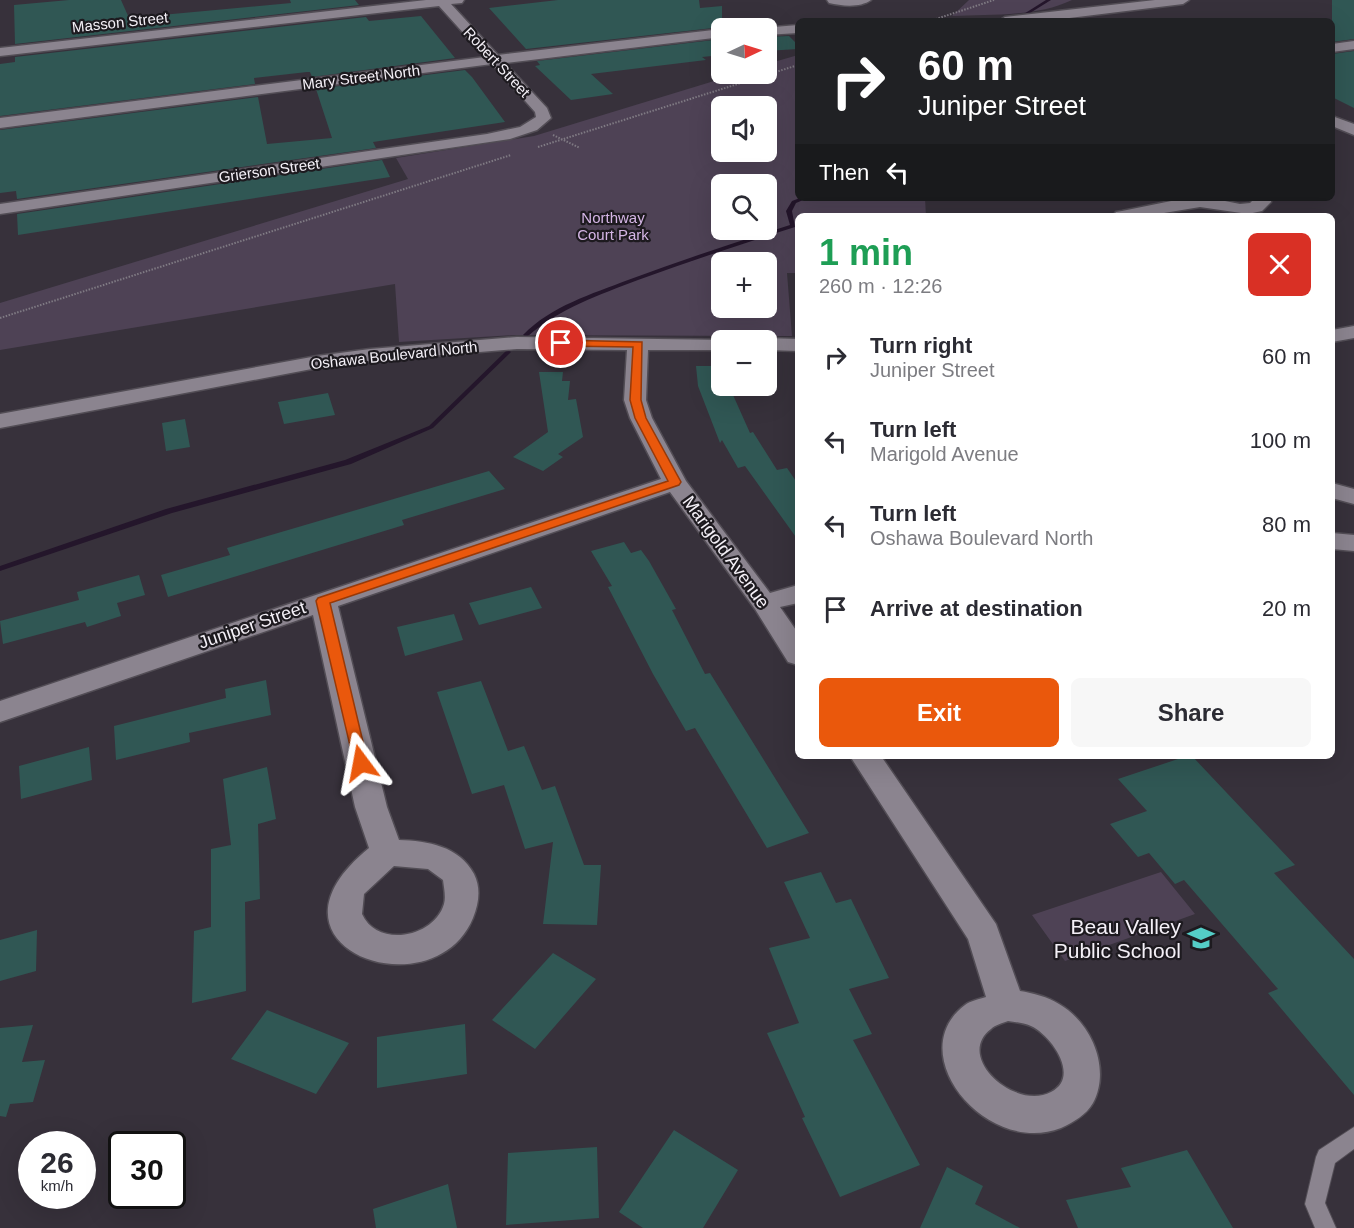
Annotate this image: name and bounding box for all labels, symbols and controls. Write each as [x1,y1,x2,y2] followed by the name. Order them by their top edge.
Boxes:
[71,8,170,36] street label: Masson Street
[711,18,777,84] north arrow
[711,18,777,396] map controls
[460,24,534,101] street label: Robert Street
[819,42,897,120] icon: right
[918,42,1014,89] text: 60 m
[301,61,421,93] street label: Mary Street North
[918,91,1086,121] text: Juniper Street
[711,96,777,162] button: sound
[217,154,321,185] street label: Grierson Street
[881,156,914,189] icon: left
[819,160,869,185] text: Then
[711,174,777,240] button: search
[577,209,649,243] park label: Northway Court Park
[819,232,913,273] text: 1 min
[1248,233,1311,296] button: close
[711,252,777,318] button: +
[819,275,942,297] text: 260 m · 12:26
[535,317,586,368] pin
[544,326,577,359] icon: arrive
[711,330,777,396] button: −
[870,333,972,358] text: Turn right
[310,338,478,372] street label: Oshawa Boulevard North
[819,341,852,374] icon: right
[1262,344,1311,369] text: 60 m
[870,359,995,381] text: Juniper Street
[870,417,956,442] text: Turn left
[819,425,852,458] icon: left
[1250,428,1311,453] text: 100 m
[870,443,1019,465] text: Marigold Avenue
[679,492,773,612] street label: Marigold Avenue
[870,501,956,526] text: Turn left
[819,509,852,542] icon: left
[1262,512,1311,537] text: 80 m
[870,527,1093,549] text: Oshawa Boulevard North
[819,593,852,626] icon: arrive
[870,596,1083,621] text: Arrive at destination
[1262,596,1311,621] text: 20 m
[196,597,308,653] street label: Juniper Street
[819,678,1059,747] button: Exit
[1071,678,1311,747] button: Share
[329,731,393,795] position arrow
[1054,915,1181,962] place label: Beau Valley Public School
[1186,923,1216,953] school or university icon: Beau Valley Public School
[108,1131,186,1209] speed limit sign: 30
[40,1146,74,1179] text: 26
[41,1177,73,1194] text: km/h

